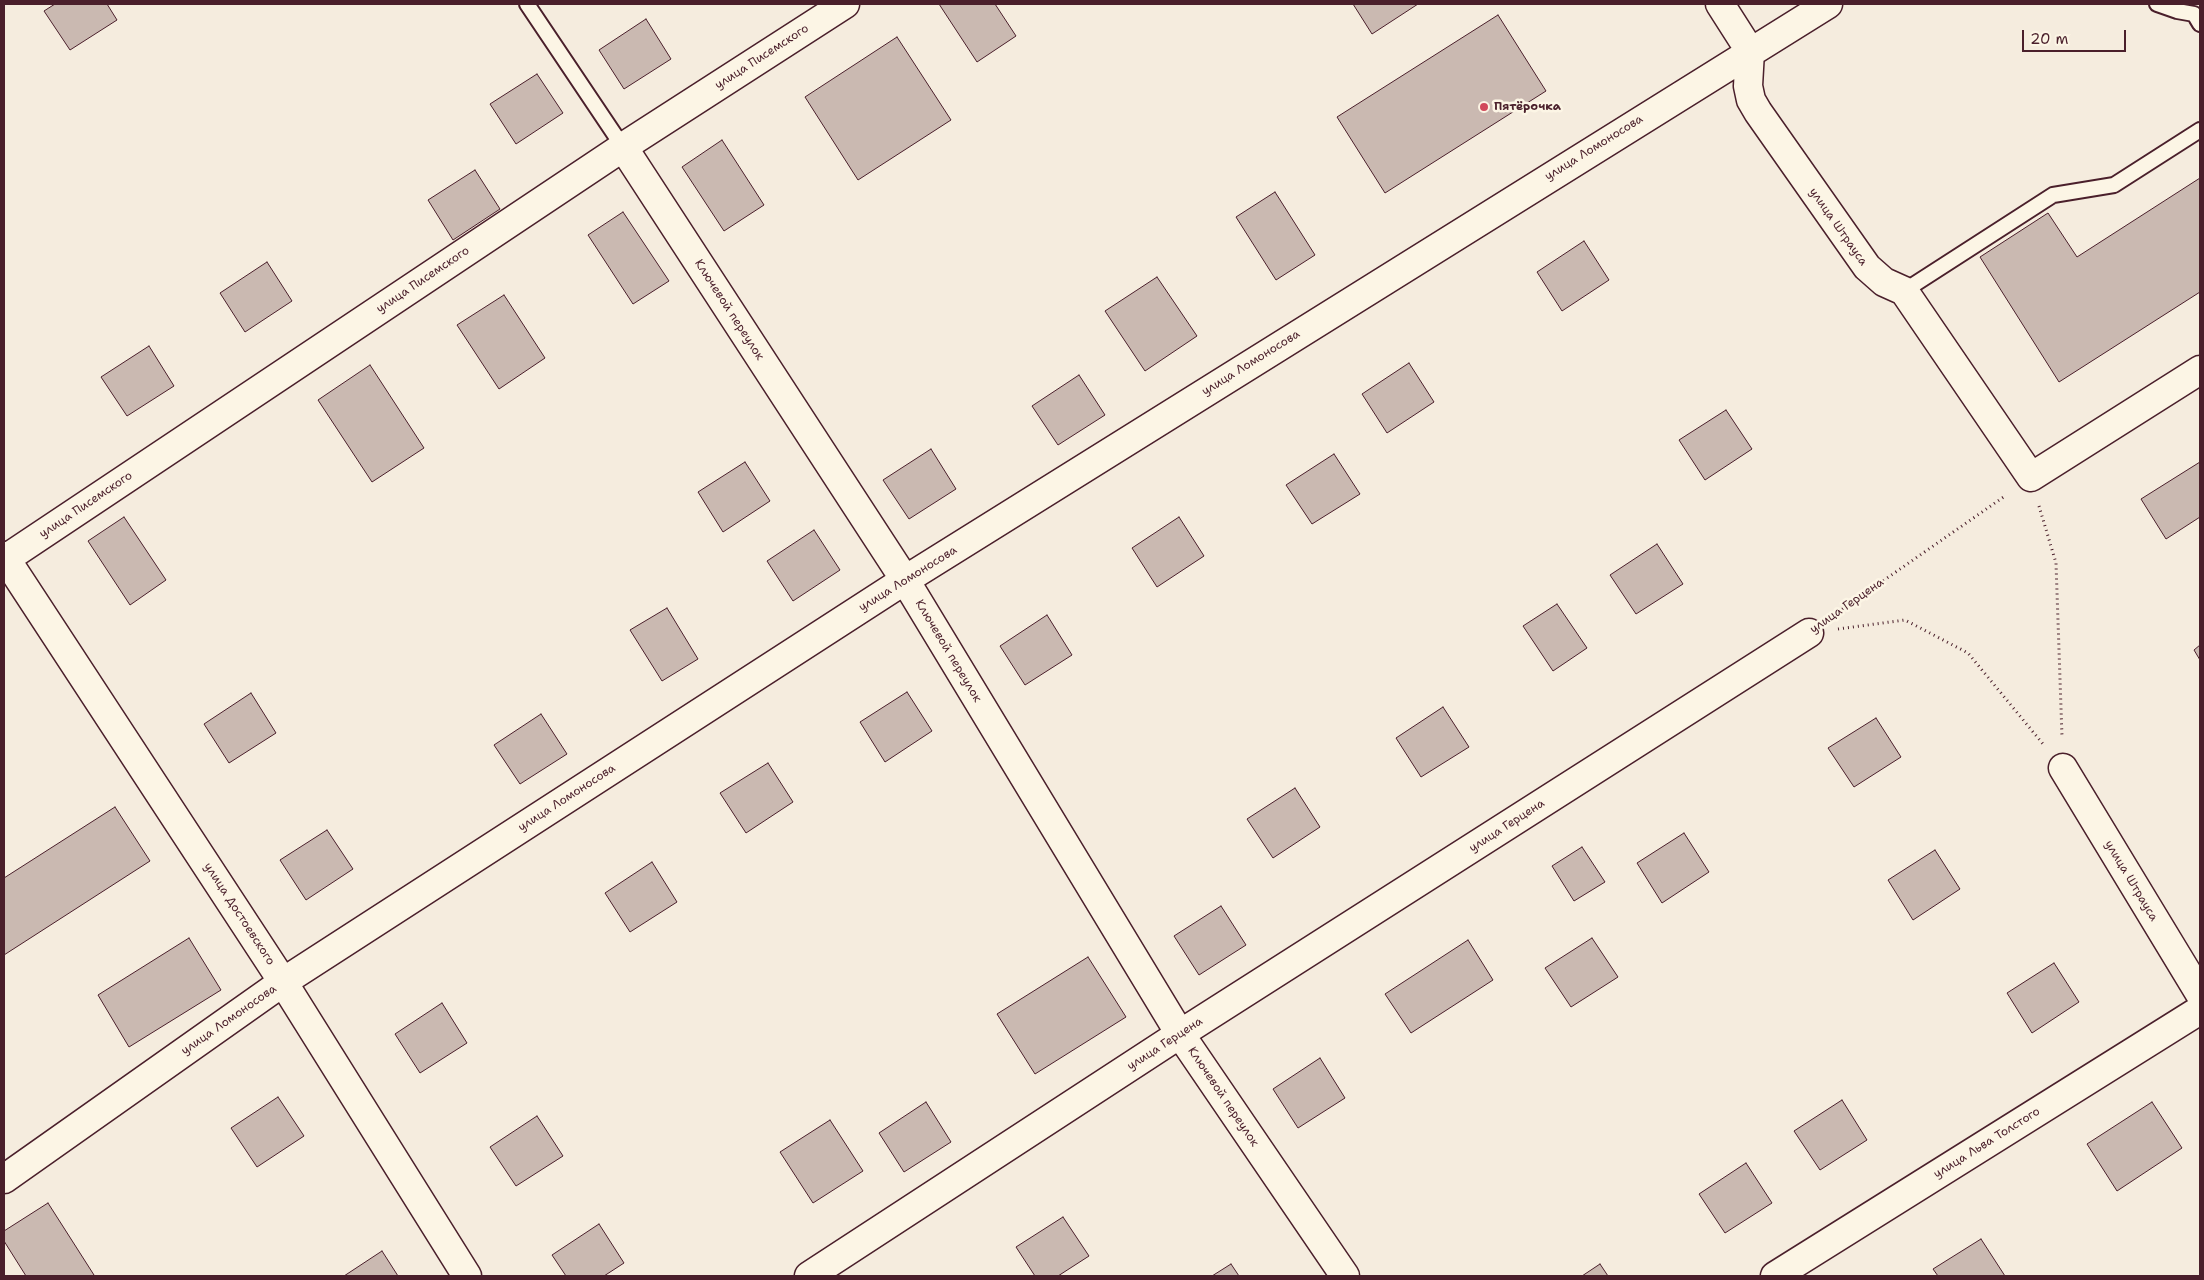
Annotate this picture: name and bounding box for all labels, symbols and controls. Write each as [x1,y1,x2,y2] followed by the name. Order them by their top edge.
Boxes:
[2024,20,2128,52] scale bar
[712,21,812,93] street label: улица Писемского
[2030,29,2069,49] text: 20 m
[1494,100,1561,114] place label: Пятёрочка
[1478,101,1490,113] marker: Пятёрочка
[1542,112,1646,184] street label: улица Ломоносова
[1806,185,1870,269] street label: улица Штрауса
[374,244,472,316] street label: улица Писемского
[691,257,767,363] street label: Ключевой переулок
[1199,327,1303,399] street label: улица Ломоносова
[37,469,135,541] street label: улица Писемского
[856,543,960,615] street label: улица Ломоносова
[1807,575,1887,637] street label: улица Герцена
[912,597,984,705] street label: Ключевой переулок
[516,761,618,835] street label: улица Ломоносова
[1467,796,1547,856] street label: улица Герцена
[2101,838,2161,924] street label: улица Штрауса
[200,860,278,968] street label: улица Достоевского
[179,982,279,1058] street label: улица Ломоносова
[1125,1014,1205,1074] street label: улица Герцена
[1184,1044,1262,1150] street label: Ключевой переулок
[1931,1104,2043,1182] street label: улица Льва Толстого

